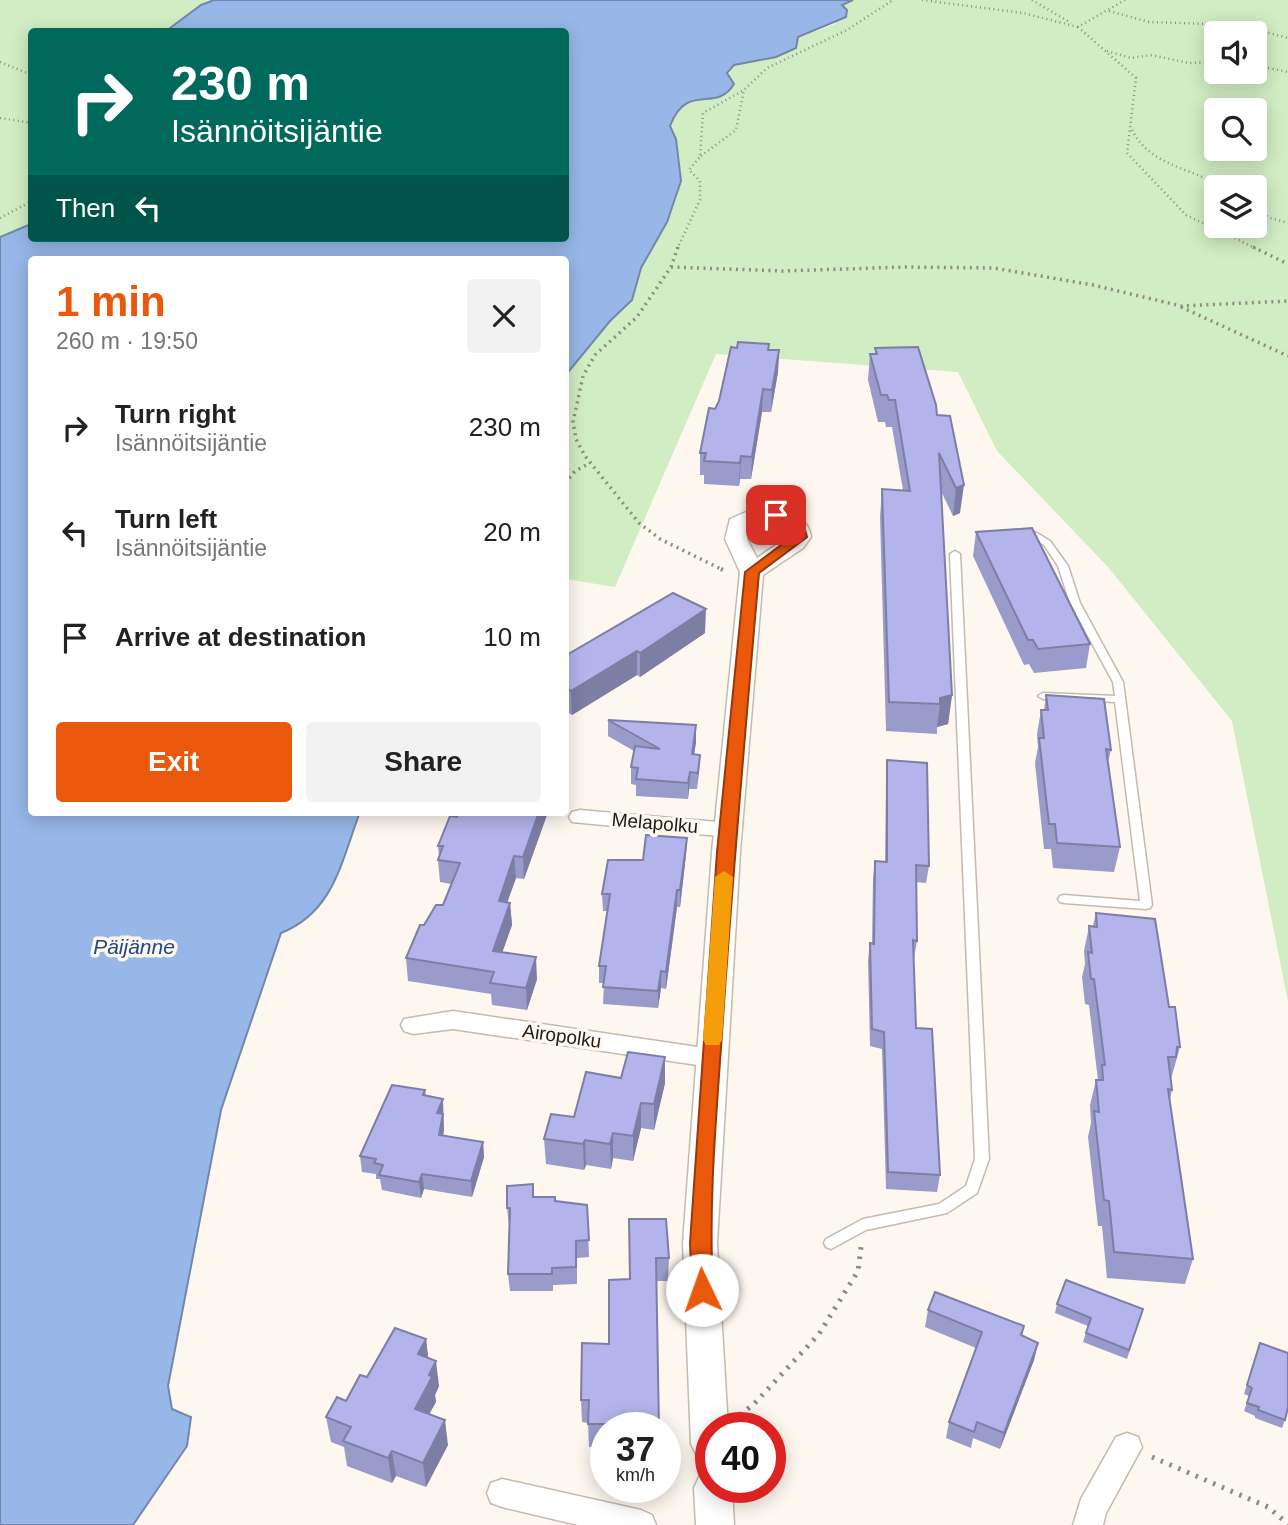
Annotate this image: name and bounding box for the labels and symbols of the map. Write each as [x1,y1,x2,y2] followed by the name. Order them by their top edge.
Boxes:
[746,485,806,545] pin
[611,809,699,837] street label: Melapolku
[93,935,175,958] water label: Päijänne
[521,1020,603,1052] street label: Airopolku
[665,1253,739,1327] position arrow
[695,1412,786,1503] speed limit sign: 40

